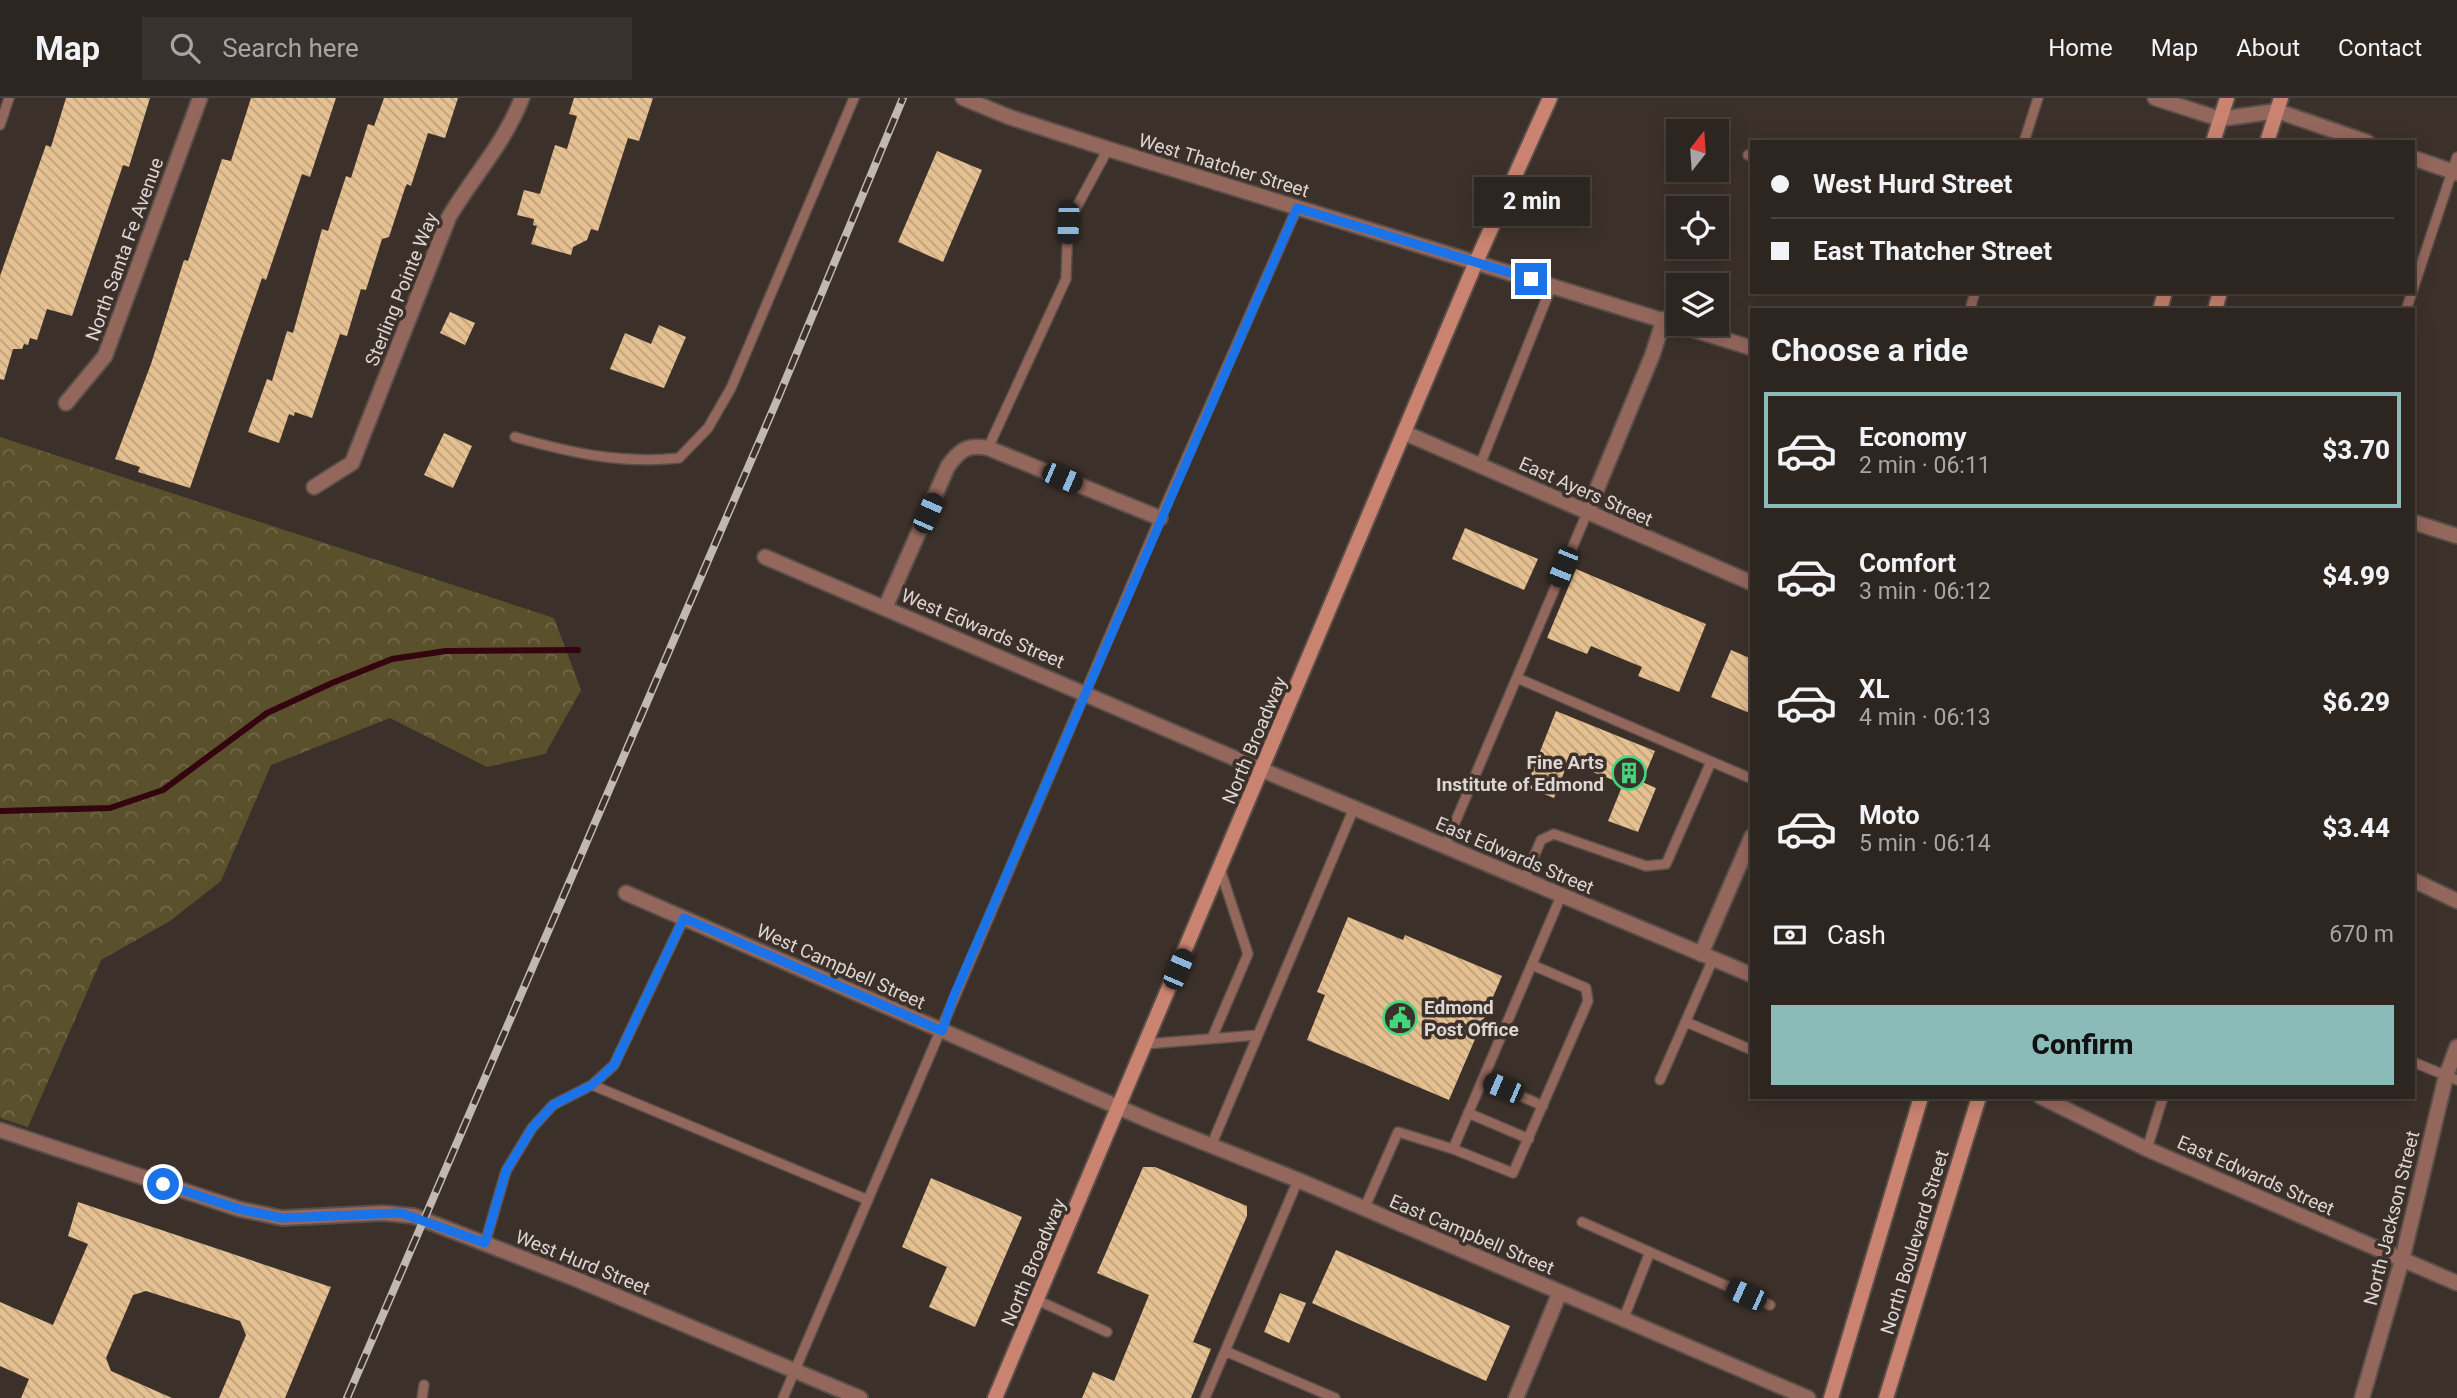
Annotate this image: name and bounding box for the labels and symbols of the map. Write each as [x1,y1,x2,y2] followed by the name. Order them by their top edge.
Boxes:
[1666,119,1729,182] north arrow
[1136,129,1312,202] street label: West Thatcher Street
[81,154,168,344] street label: North Santa Fe Avenue
[1473,178,1589,226] callout: 2 min
[1057,202,1080,244] car
[360,209,443,369] street label: Sterling Pointe Way
[1515,263,1547,295] route end
[1515,452,1656,531] street label: East Ayers Street
[1039,460,1086,496] car
[910,490,947,536] car
[1546,544,1581,590] car
[898,584,1068,673] street label: West Edwards Street
[1217,673,1292,807] street label: North Broadway
[1436,751,1604,796] place label: Fine Arts Institute of Edmond
[1610,754,1648,792] building icon: Fine Arts Institute of Edmond
[1432,812,1597,899] street label: East Edwards Street
[753,919,929,1014] street label: West Campbell Street
[1161,946,1196,992] car
[1424,996,1519,1041] place label: Edmond Post Office
[1381,999,1419,1037] public building icon: Edmond Post Office
[1480,1070,1527,1106] car
[2359,1128,2424,1308] street label: North Jackson Street
[2174,1130,2338,1220] street label: East Edwards Street
[1875,1147,1953,1337] street label: North Boulevard Street
[147,1168,179,1200] route start
[1386,1189,1558,1280] street label: East Campbell Street
[996,1195,1071,1329] street label: North Broadway
[512,1225,654,1300] street label: West Hurd Street
[1723,1277,1770,1313] car

